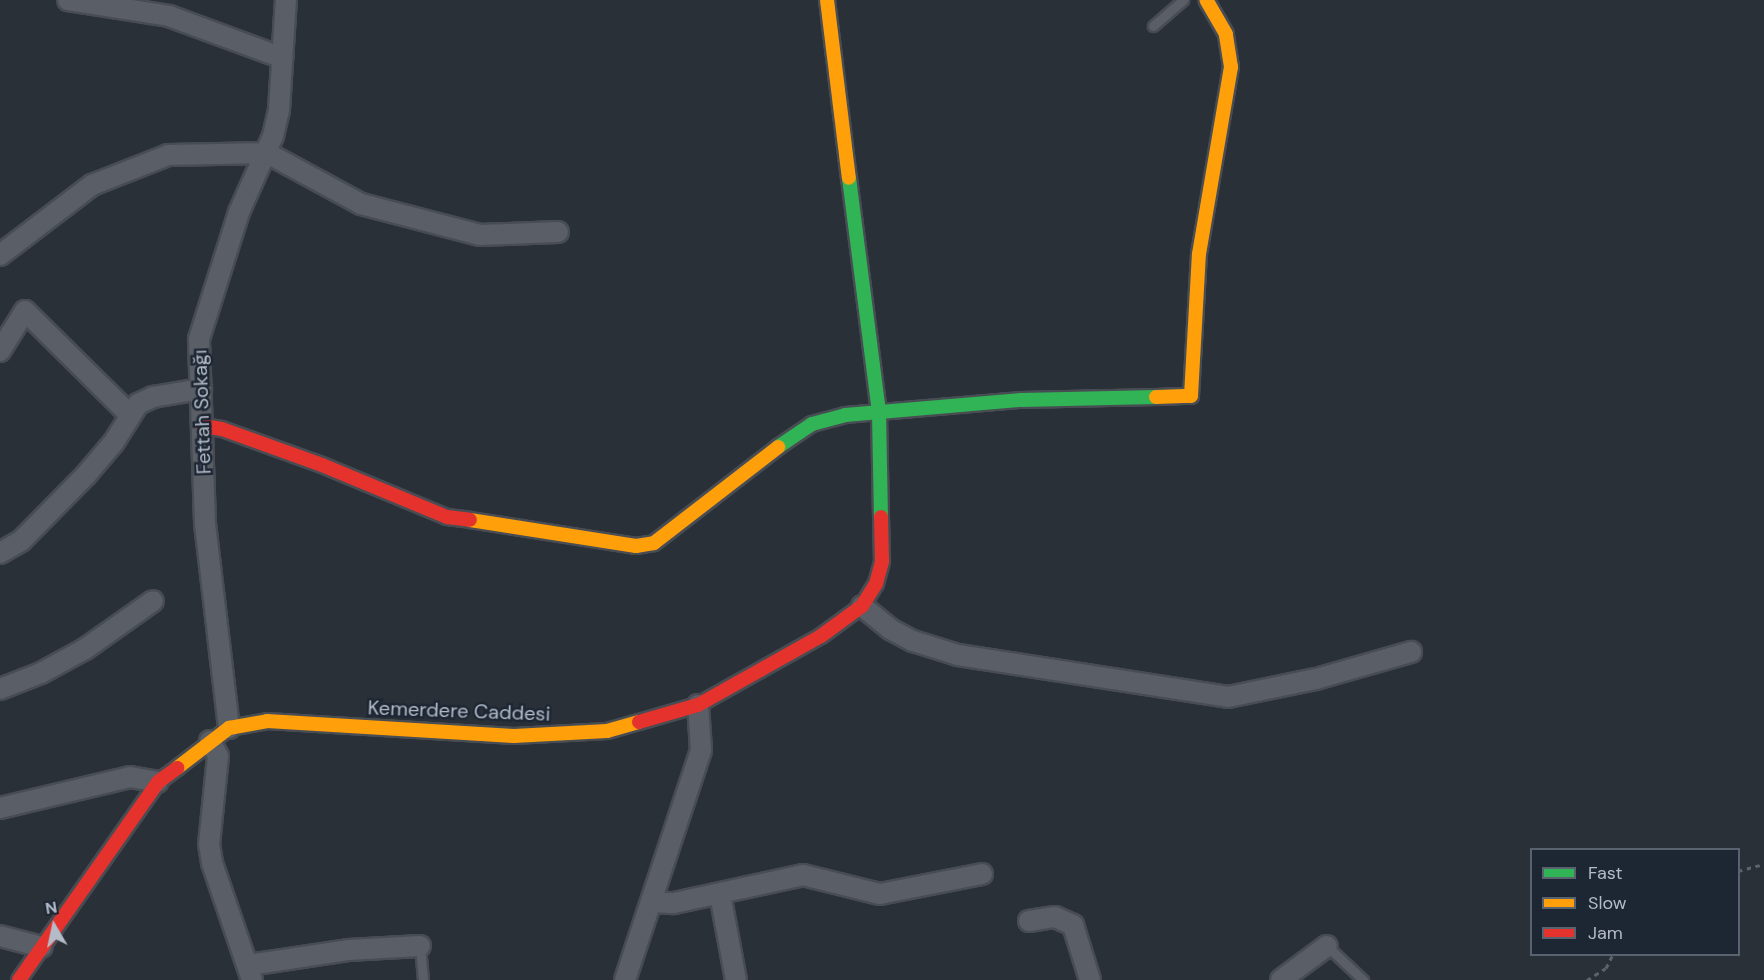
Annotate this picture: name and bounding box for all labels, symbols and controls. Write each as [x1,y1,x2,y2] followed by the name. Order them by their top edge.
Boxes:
[188,349,216,475] street label: Fettah Sokağı
[367,696,551,726] street label: Kemerdere Caddesi
[1530,848,1740,956] legend
[1588,861,1623,885] text: Fast
[1588,891,1627,915] text: Slow
[24,896,84,956] north arrow
[44,896,59,919] text: N
[1588,921,1623,945] text: Jam

